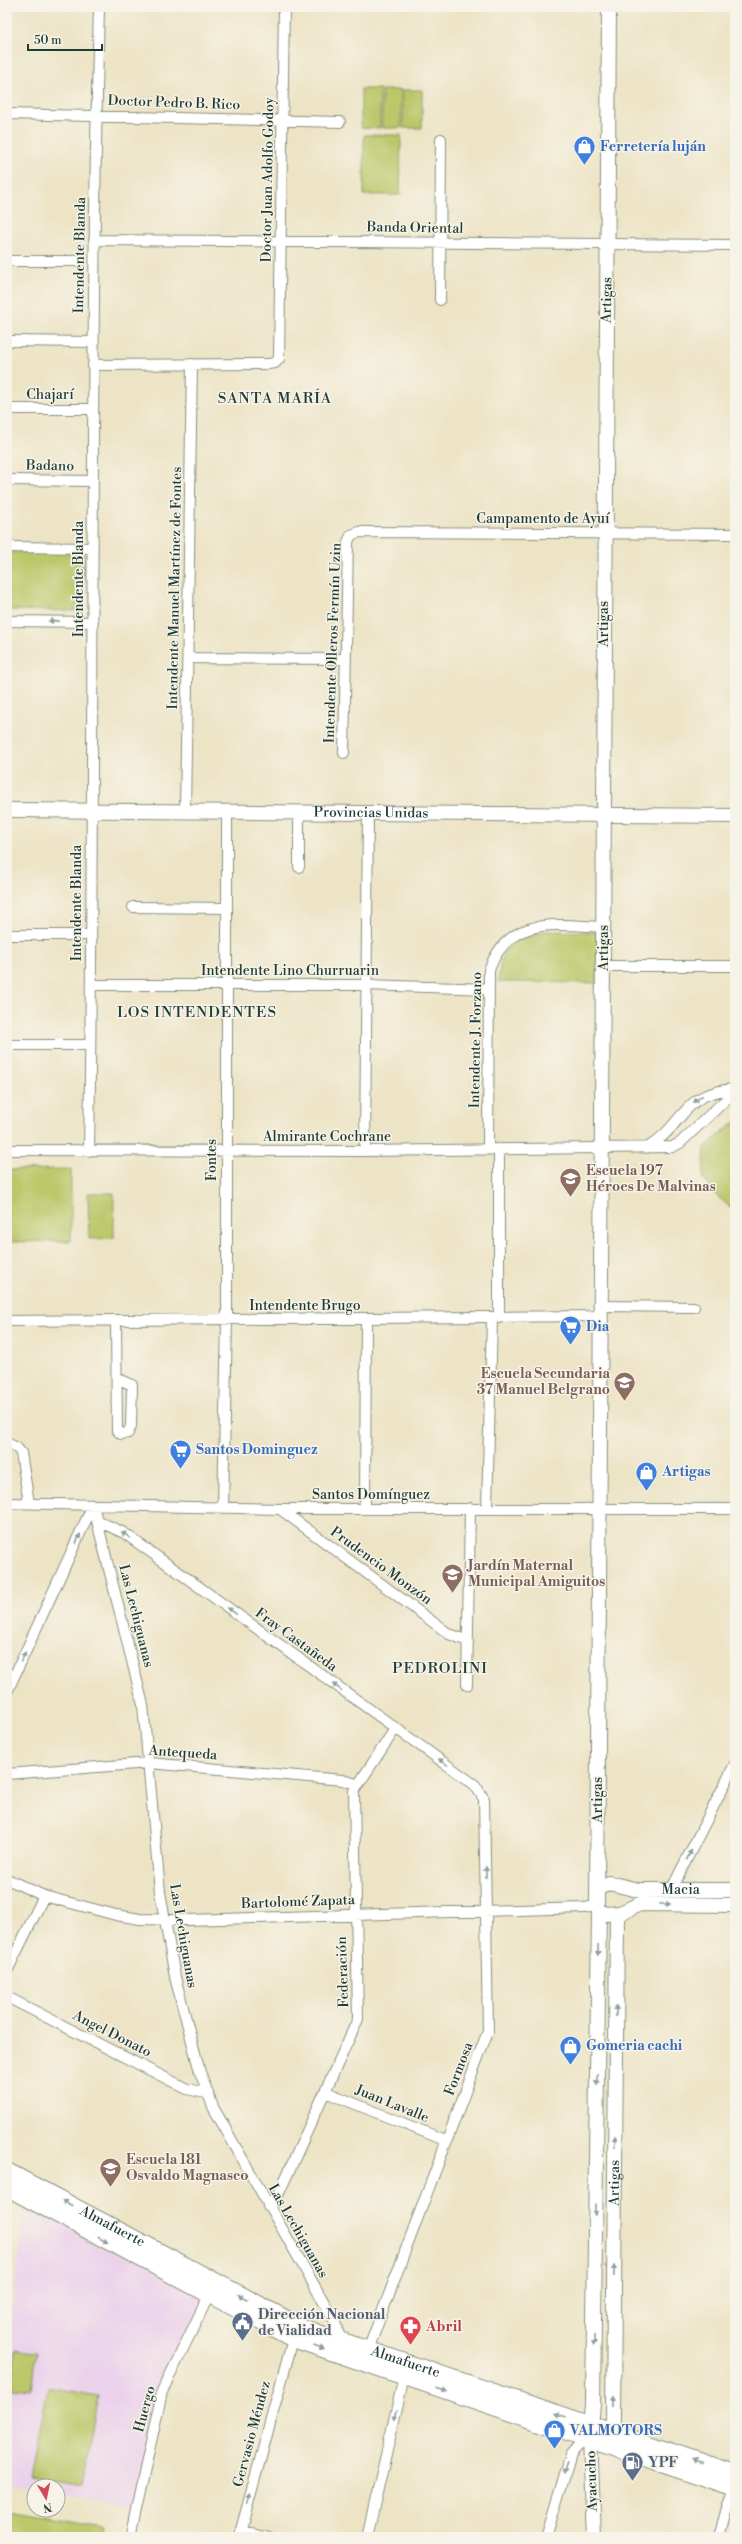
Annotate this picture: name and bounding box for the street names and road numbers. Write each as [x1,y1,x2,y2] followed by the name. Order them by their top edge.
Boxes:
[107,92,241,114] street label: Doctor Pedro B. Rico
[258,97,278,263] street label: Doctor Juan Adolfo Godoy
[70,196,90,313] street label: Intendente Blanda
[365,218,464,238] street label: Banda Oriental
[598,277,616,324] street label: Artigas
[26,386,75,404] street label: Chajarí
[25,457,74,475] street label: Badano
[164,466,186,710] street label: Intendente Manuel Martínez de Fontes
[476,510,611,528] street label: Campamento de Ayuí
[70,520,88,637] street label: Intendente Blanda
[321,542,346,744] street label: Intendente Olleros Fermín Uzin
[595,601,613,648] street label: Artigas
[313,804,429,822] street label: Provincias Unidas
[68,844,86,961] street label: Intendente Blanda
[595,925,613,972] street label: Artigas
[201,962,380,980] street label: Intendente Lino Churruarin
[466,971,486,1108] street label: Intendente J. Forzano
[262,1128,391,1146] street label: Almirante Cochrane
[203,1139,221,1181] street label: Fontes
[249,1297,361,1315] street label: Intendente Brugo
[312,1486,430,1504] street label: Santos Domínguez
[327,1523,436,1609] street label: Prudencio Monzón
[115,1563,157,1669] street label: Las Lechiguanas
[251,1604,341,1676] street label: Fray Castañeda
[147,1742,219,1764] street label: Antequeda
[589,1777,607,1824] street label: Artigas
[662,1881,701,1899] street label: Macia
[165,1882,201,1990] street label: Las Lechiguanas
[240,1891,356,1913] street label: Bartolomé Zapata
[333,1935,353,2008] street label: Federación
[69,2006,154,2062] street label: Angel Donato
[441,2039,478,2098] street label: Formosa
[352,2081,431,2127] street label: Juan Lavalle
[606,2160,624,2207] street label: Artigas
[264,2181,332,2281] street label: Las Lechiguanas
[75,2201,148,2251] street label: Almafuerte
[368,2342,442,2382] street label: Almafuerte
[229,2379,275,2489] street label: Gervasio Méndez
[130,2384,160,2434] street label: Huergo
[582,2450,602,2513] street label: Ayacucho

